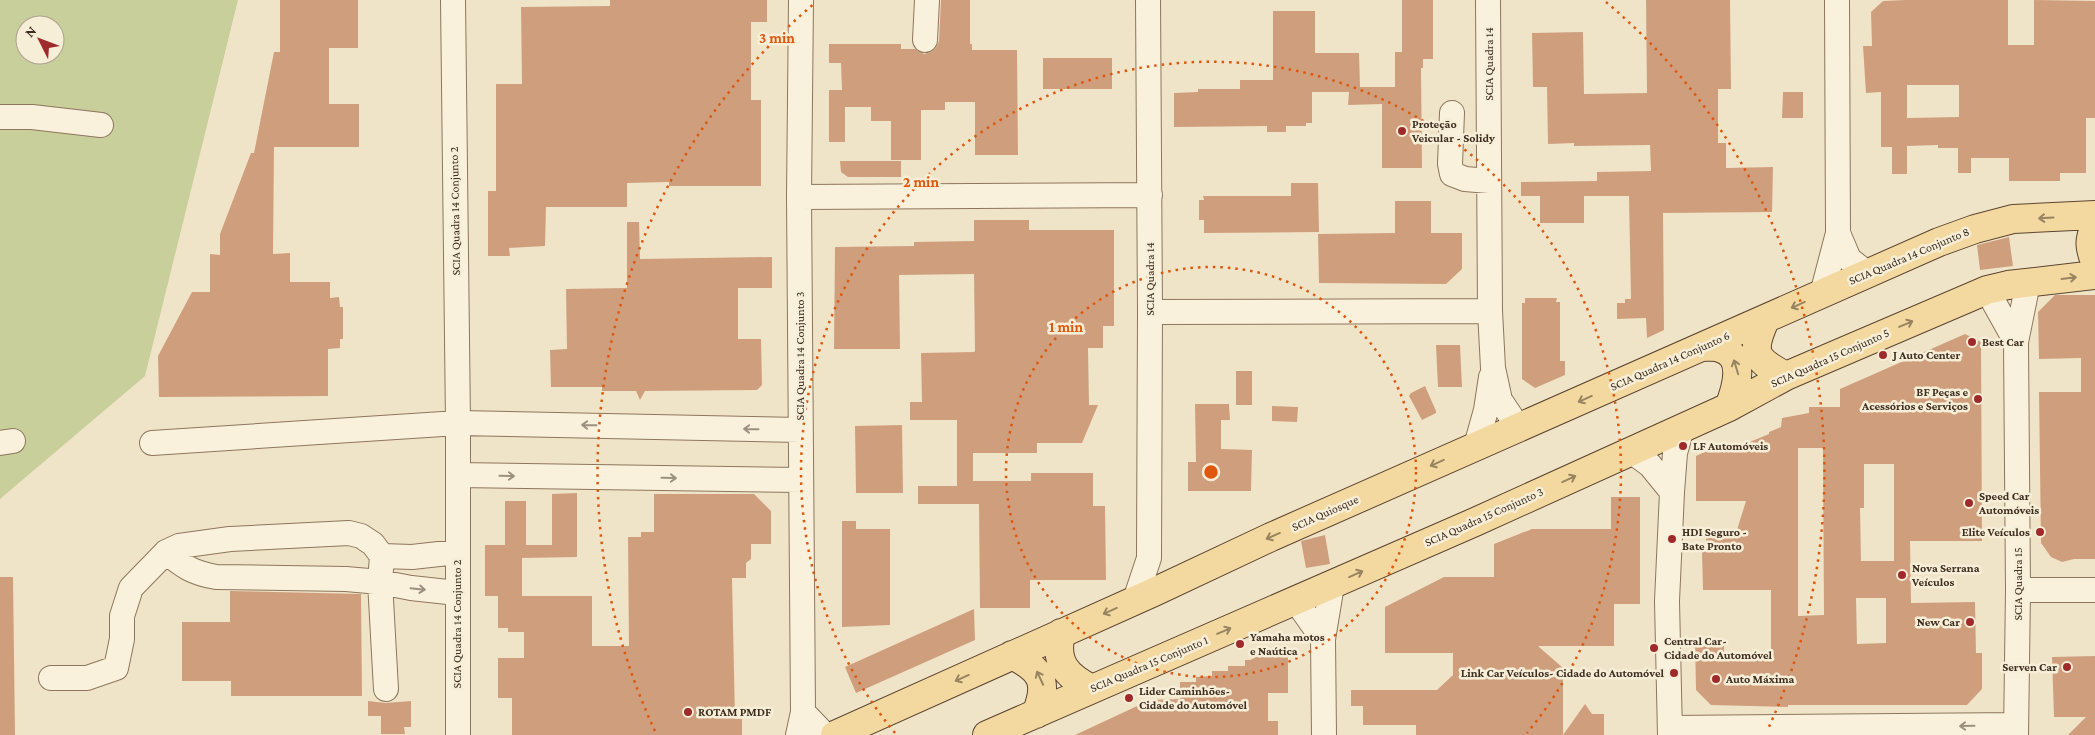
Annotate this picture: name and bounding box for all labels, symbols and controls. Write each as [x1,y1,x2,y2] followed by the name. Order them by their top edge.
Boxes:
[15,15,65,65] north arrow
[21,22,40,40] text: N
[1482,27,1496,101] street label: SCIA Quadra 14
[759,30,795,46] text: 3 min
[1411,117,1495,145] place label: Proteção Veicular - Solidy
[1396,125,1408,137] marker: Proteção Veicular - Solidy
[447,146,463,276] street label: SCIA Quadra 14 Conjunto 2
[903,174,939,190] text: 2 min
[2039,213,2055,222] one-way arrow
[1847,224,1971,288] street label: SCIA Quadra 14 Conjunto 8
[1143,242,1157,316] street label: SCIA Quadra 14
[2061,273,2077,283] one-way arrow
[793,291,807,420] street label: SCIA Quadra 14 Conjunto 3
[1791,301,1806,311] one-way arrow
[1049,319,1083,335] text: 1 min
[1899,319,1914,328] one-way arrow
[1769,326,1891,390] street label: SCIA Quadra 15 Conjunto 5
[1608,328,1732,394] street label: SCIA Quadra 14 Conjunto 6
[1982,335,2024,349] place label: Best Car
[1966,336,1978,348] marker: Best Car
[1891,348,1960,362] place label: J Auto Center
[1877,349,1889,361] marker: J Auto Center
[1730,359,1740,375] one-way arrow
[1861,385,1968,413] place label: BF Peças e Acessórios e Serviços
[1972,393,1984,405] marker: BF Peças e Acessórios e Serviços
[1578,394,1593,404] one-way arrow
[581,421,597,430] one-way arrow
[744,424,760,434] one-way arrow
[1693,439,1768,453] place label: LF Automóveis
[1677,440,1689,452] marker: LF Automóveis
[1430,459,1445,469] one-way arrow
[1202,463,1220,481] centre of rings
[498,471,514,481] one-way arrow
[661,474,677,483] one-way arrow
[1561,474,1576,484] one-way arrow
[1423,484,1546,550] street label: SCIA Quadra 15 Conjunto 3
[1978,489,2039,517] place label: Speed Car Automóveis
[1290,492,1360,534] street label: SCIA Quiosque
[1963,497,1975,509] marker: Speed Car Automóveis
[1682,525,1747,553] place label: HDI Seguro - Bate Pronto
[1962,525,2030,539] place label: Elite Veículos
[2034,526,2046,538] marker: Elite Veículos
[1266,532,1281,542] one-way arrow
[1666,533,1678,545] marker: HDI Seguro - Bate Pronto
[2011,547,2025,621] street label: SCIA Quadra 15
[450,559,464,688] street label: SCIA Quadra 14 Conjunto 2
[1911,561,1980,589] place label: Nova Serrana Veículos
[1348,568,1363,578] one-way arrow
[1896,569,1908,581] marker: Nova Serrana Veículos
[410,584,426,594] one-way arrow
[1103,607,1118,616] one-way arrow
[1917,615,1960,629] place label: New Car
[1964,616,1976,628] marker: New Car
[1216,626,1231,636] one-way arrow
[1250,630,1325,658] place label: Yamaha motos e Naútica
[1088,633,1210,695] street label: SCIA Quadra 15 Conjunto 1
[1664,634,1773,662] place label: Central Car- Cidade do Automóvel
[1234,638,1246,650] marker: Yamaha motos e Naútica
[1648,642,1660,654] marker: Central Car- Cidade do Automóvel
[2002,660,2057,674] place label: Serven Car
[2061,661,2073,673] marker: Serven Car
[1461,666,1664,680] place label: Link Car Veículos- Cidade do Automóvel
[1668,667,1680,679] marker: Link Car Veículos- Cidade do Automóvel
[1034,671,1044,686] one-way arrow
[1725,672,1795,686] place label: Auto Máxima
[954,673,969,683] one-way arrow
[1710,673,1722,685] marker: Auto Máxima
[1139,684,1248,712] place label: Lider Caminhões- Cidade do Automóvel
[1123,692,1135,704] marker: Lider Caminhões- Cidade do Automóvel
[698,705,772,719] place label: ROTAM PMDF
[682,706,694,718] marker: ROTAM PMDF
[1960,721,1976,730] one-way arrow

